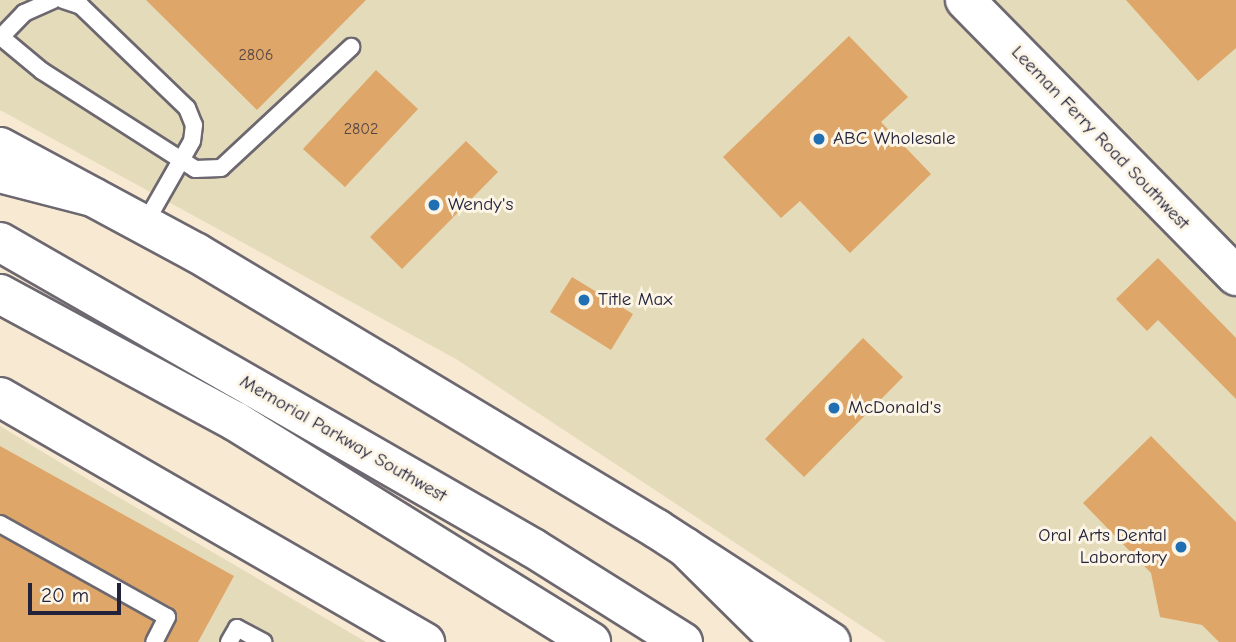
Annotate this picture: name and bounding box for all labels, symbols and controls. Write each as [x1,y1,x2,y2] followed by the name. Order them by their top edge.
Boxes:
[1006,41,1194,235] street label: Leeman Ferry Road Southwest
[238,45,274,65] house number: 2806
[344,119,378,139] house number: 2802
[833,128,956,150] place label: ABC Wholesale
[811,131,827,147] marker: ABC Wholesale
[448,194,513,216] place label: Wendy's
[426,197,442,213] marker: Wendy's
[598,289,672,311] place label: Title Max
[576,292,592,308] marker: Title Max
[235,370,451,508] street label: Memorial Parkway Southwest
[848,397,941,419] place label: McDonald's
[826,400,842,416] marker: McDonald's
[1038,525,1167,569] place label: Oral Arts Dental Laboratory
[1173,539,1189,555] marker: Oral Arts Dental Laboratory
[32,568,124,612] scale bar
[41,583,89,607] text: 20 m

